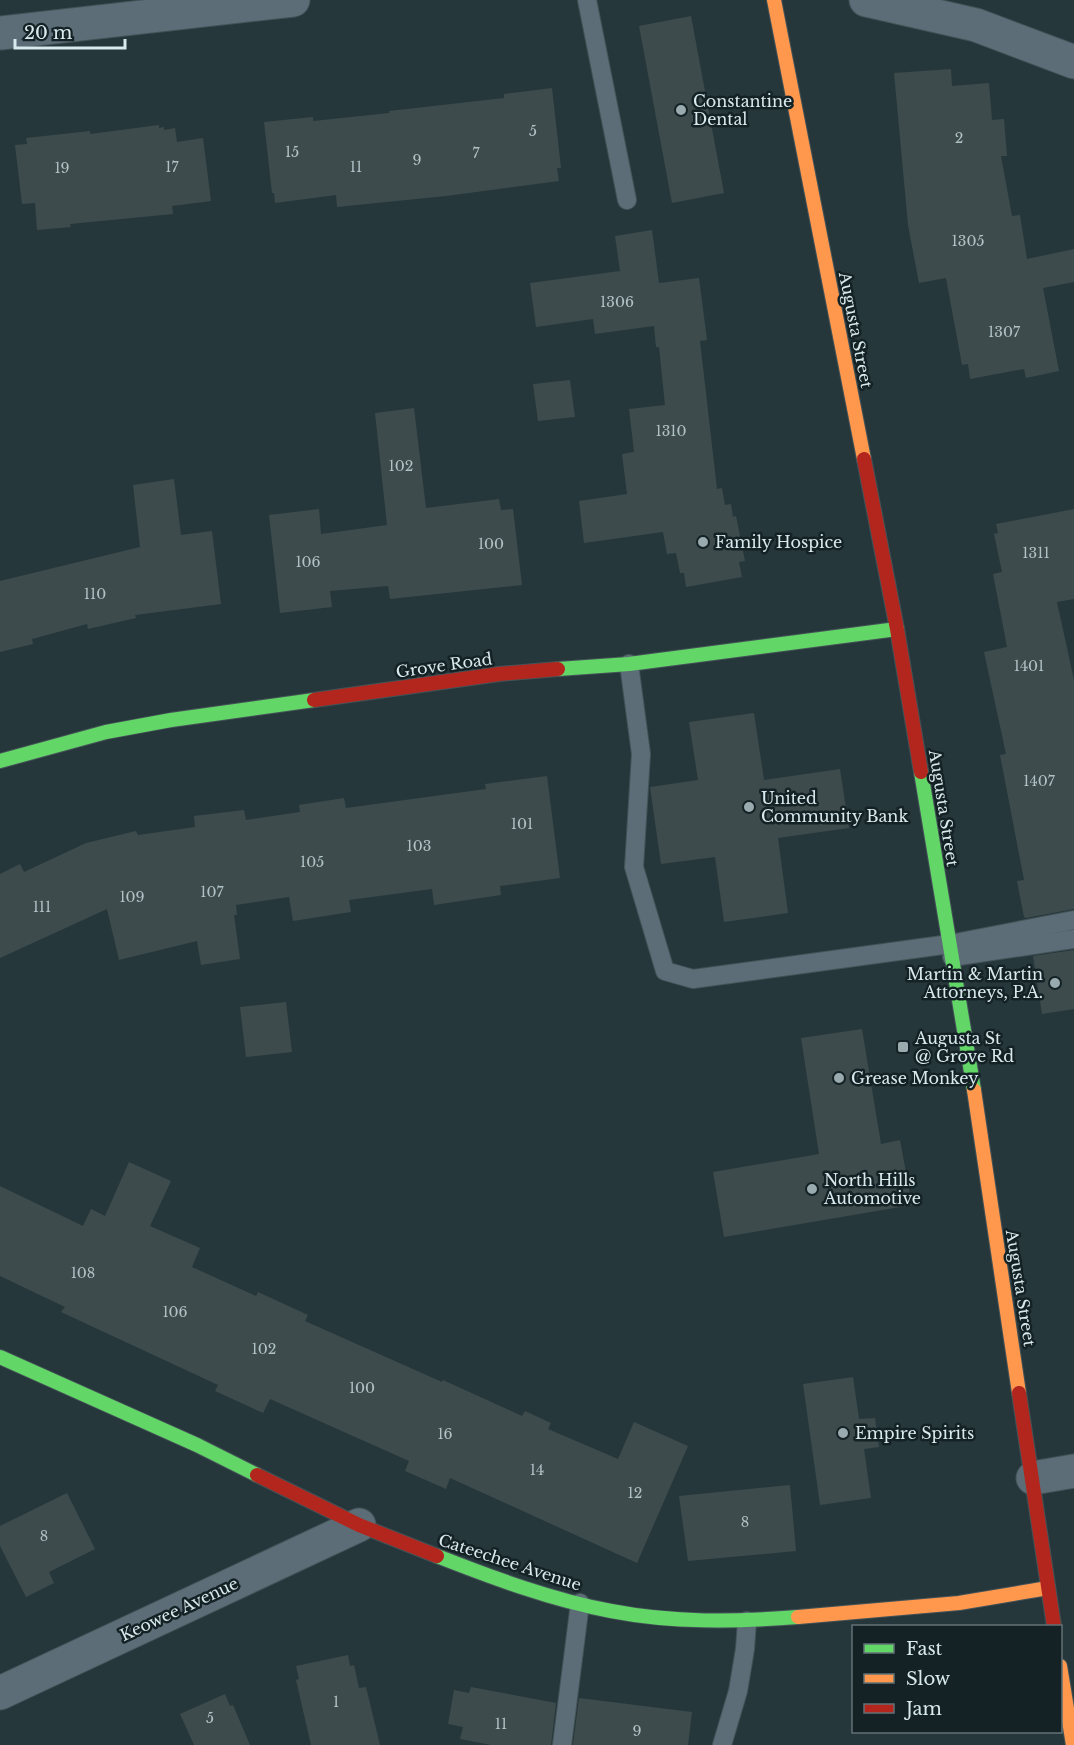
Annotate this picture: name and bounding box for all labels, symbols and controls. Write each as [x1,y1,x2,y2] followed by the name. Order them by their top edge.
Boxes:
[15,12,124,50] scale bar
[24,22,72,44] text: 20 m
[693,91,792,129] place label: Constantine Dental
[674,103,688,117] marker: Constantine Dental
[529,122,537,140] house number: 5
[955,129,963,147] house number: 2
[285,143,299,161] house number: 15
[472,144,480,162] house number: 7
[412,151,422,169] house number: 9
[165,158,180,176] house number: 17
[350,158,362,176] house number: 11
[54,159,70,177] house number: 19
[952,232,984,250] house number: 1305
[835,269,877,390] street label: Augusta Street
[600,293,634,311] house number: 1306
[988,323,1021,341] house number: 1307
[655,422,687,440] house number: 1310
[389,457,413,475] house number: 102
[715,532,842,552] place label: Family Hospice
[478,535,504,553] house number: 100
[696,535,710,549] marker: Family Hospice
[1022,544,1050,562] house number: 1311
[295,553,321,571] house number: 106
[84,585,106,603] house number: 110
[394,648,494,682] street label: Grove Road
[1014,657,1044,675] house number: 1401
[925,747,963,868] street label: Augusta Street
[1023,772,1056,790] house number: 1407
[761,788,908,826] place label: United Community Bank
[742,800,756,814] marker: United Community Bank
[511,815,533,833] house number: 101
[407,837,431,855] house number: 103
[300,853,324,871] house number: 105
[200,883,225,901] house number: 107
[119,888,145,906] house number: 109
[33,898,51,916] house number: 111
[907,964,1043,1002] place label: Martin & Martin Attorneys, P.A.
[1048,976,1062,990] marker: Martin & Martin Attorneys, P.A.
[914,1028,1014,1066] place label: Augusta St @ Grove Rd
[896,1040,910,1054] marker: Augusta St @ Grove Rd
[851,1068,979,1088] place label: Grease Monkey
[832,1071,846,1085] marker: Grease Monkey
[823,1170,921,1208] place label: North Hills Automotive
[805,1182,819,1196] marker: North Hills Automotive
[1002,1227,1040,1348] street label: Augusta Street
[71,1264,95,1282] house number: 108
[162,1303,188,1321] house number: 106
[252,1340,276,1358] house number: 102
[349,1379,375,1397] house number: 100
[855,1423,974,1443] place label: Empire Spirits
[437,1425,453,1443] house number: 16
[836,1426,850,1440] marker: Empire Spirits
[530,1461,544,1479] house number: 14
[628,1484,642,1502] house number: 12
[741,1513,749,1531] house number: 8
[40,1527,48,1545] house number: 8
[436,1529,584,1595] street label: Cateechee Avenue
[117,1573,241,1645] street label: Keowee Avenue
[852,1625,1062,1733] legend
[906,1638,943,1660] text: Fast
[906,1668,951,1690] text: Slow
[333,1693,339,1711] house number: 1
[904,1698,942,1720] text: Jam
[206,1709,214,1727] house number: 5
[495,1715,507,1733] house number: 11
[632,1722,642,1740] house number: 9

